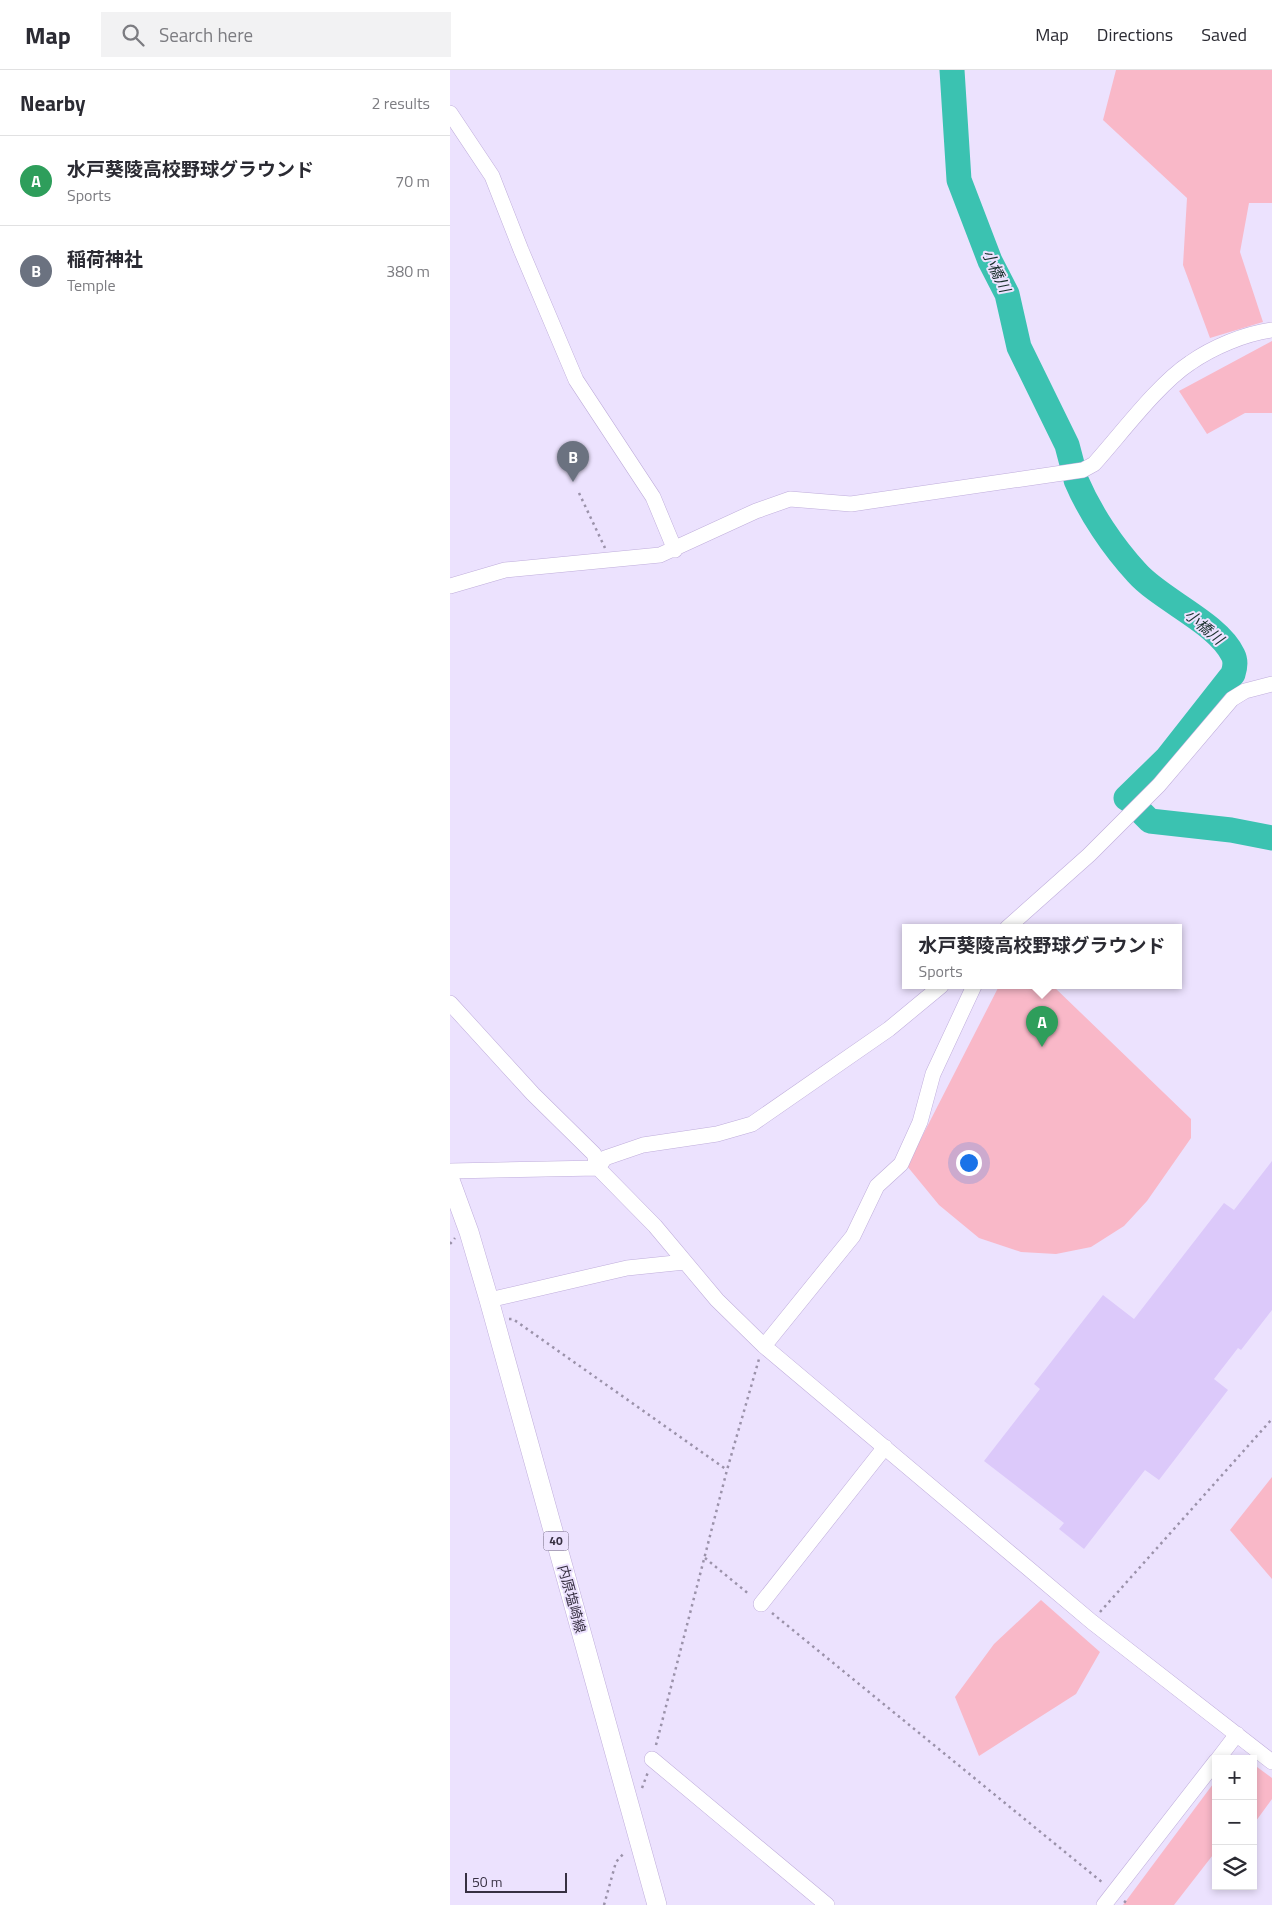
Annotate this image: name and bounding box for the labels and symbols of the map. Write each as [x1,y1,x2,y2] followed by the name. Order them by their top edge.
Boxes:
[977,246,1017,298] water label: 小橋川
[557,441,589,482] pin: B
[1180,603,1230,651] water label: 小橋川
[1026,1006,1058,1047] pin: A
[956,1150,982,1176] your location
[544,1532,568,1550] road number: 40
[553,1562,592,1635] street label: 内原塩崎線
[465,1870,568,1893] scale bar

